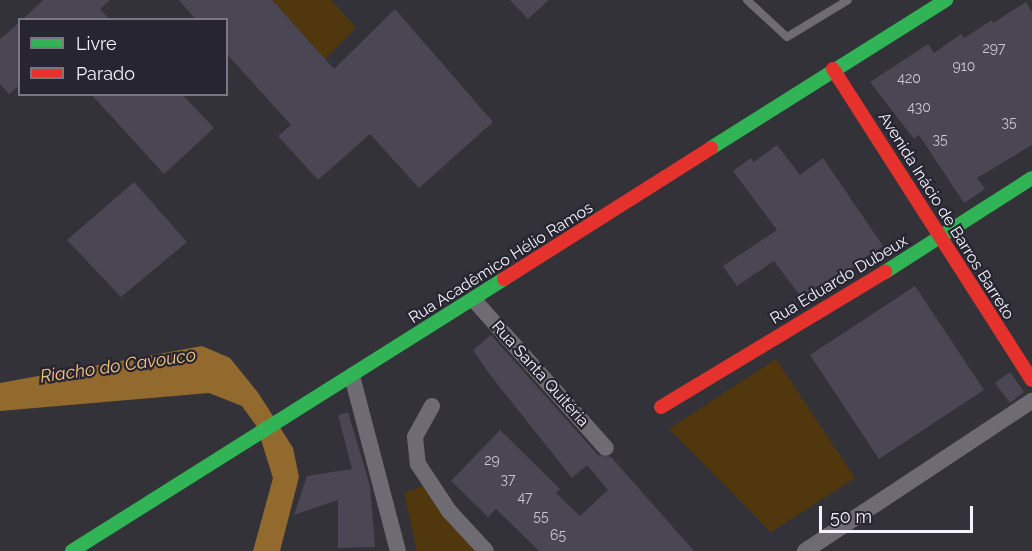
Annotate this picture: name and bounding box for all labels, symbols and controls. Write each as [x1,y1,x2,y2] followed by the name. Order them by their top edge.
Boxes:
[18,18,228,96] legend
[76,33,117,54] text: Livre
[983,40,1005,56] house number: 297
[953,58,975,74] house number: 910
[76,63,135,84] text: Parado
[897,70,921,86] house number: 420
[907,99,931,115] house number: 430
[874,109,1018,323] street label: Avenida Inácio de Barros Barreto
[1001,114,1017,130] house number: 35
[932,131,948,147] house number: 35
[405,198,597,328] street label: Rua Acadêmico Hélio Ramos
[767,231,911,329] street label: Rua Eduardo Dubeux
[487,317,593,431] street label: Rua Santa Quitéria
[39,344,197,388] water label: Riacho do Cavouco
[484,452,500,468] house number: 29
[501,471,515,487] house number: 37
[517,489,533,505] house number: 47
[822,494,976,532] scale bar
[830,506,872,527] text: 50 m
[533,508,549,524] house number: 55
[550,527,566,543] house number: 65

